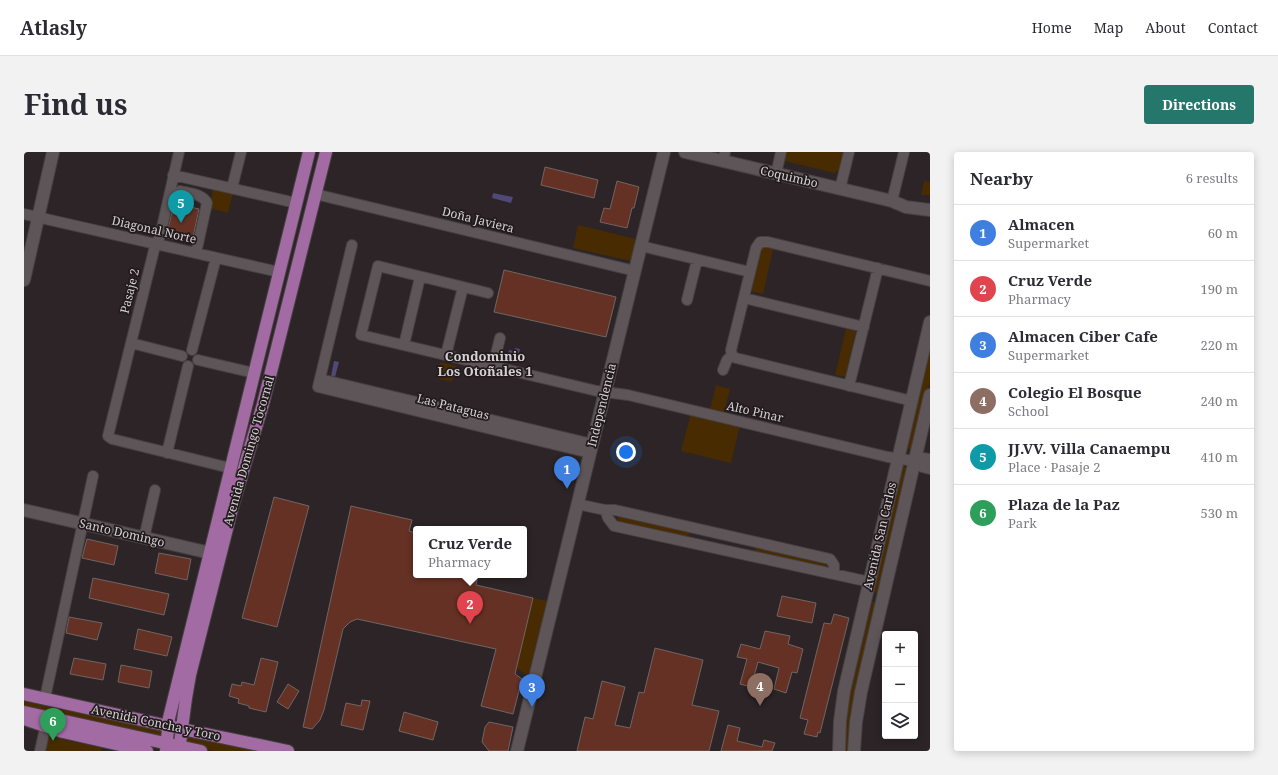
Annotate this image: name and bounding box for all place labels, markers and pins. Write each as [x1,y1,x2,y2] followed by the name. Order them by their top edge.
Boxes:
[168,190,194,223] pin: 5
[554,456,580,489] pin: 1
[457,591,483,624] pin: 2
[747,673,773,706] pin: 4
[519,674,545,707] pin: 3
[40,708,66,741] pin: 6

